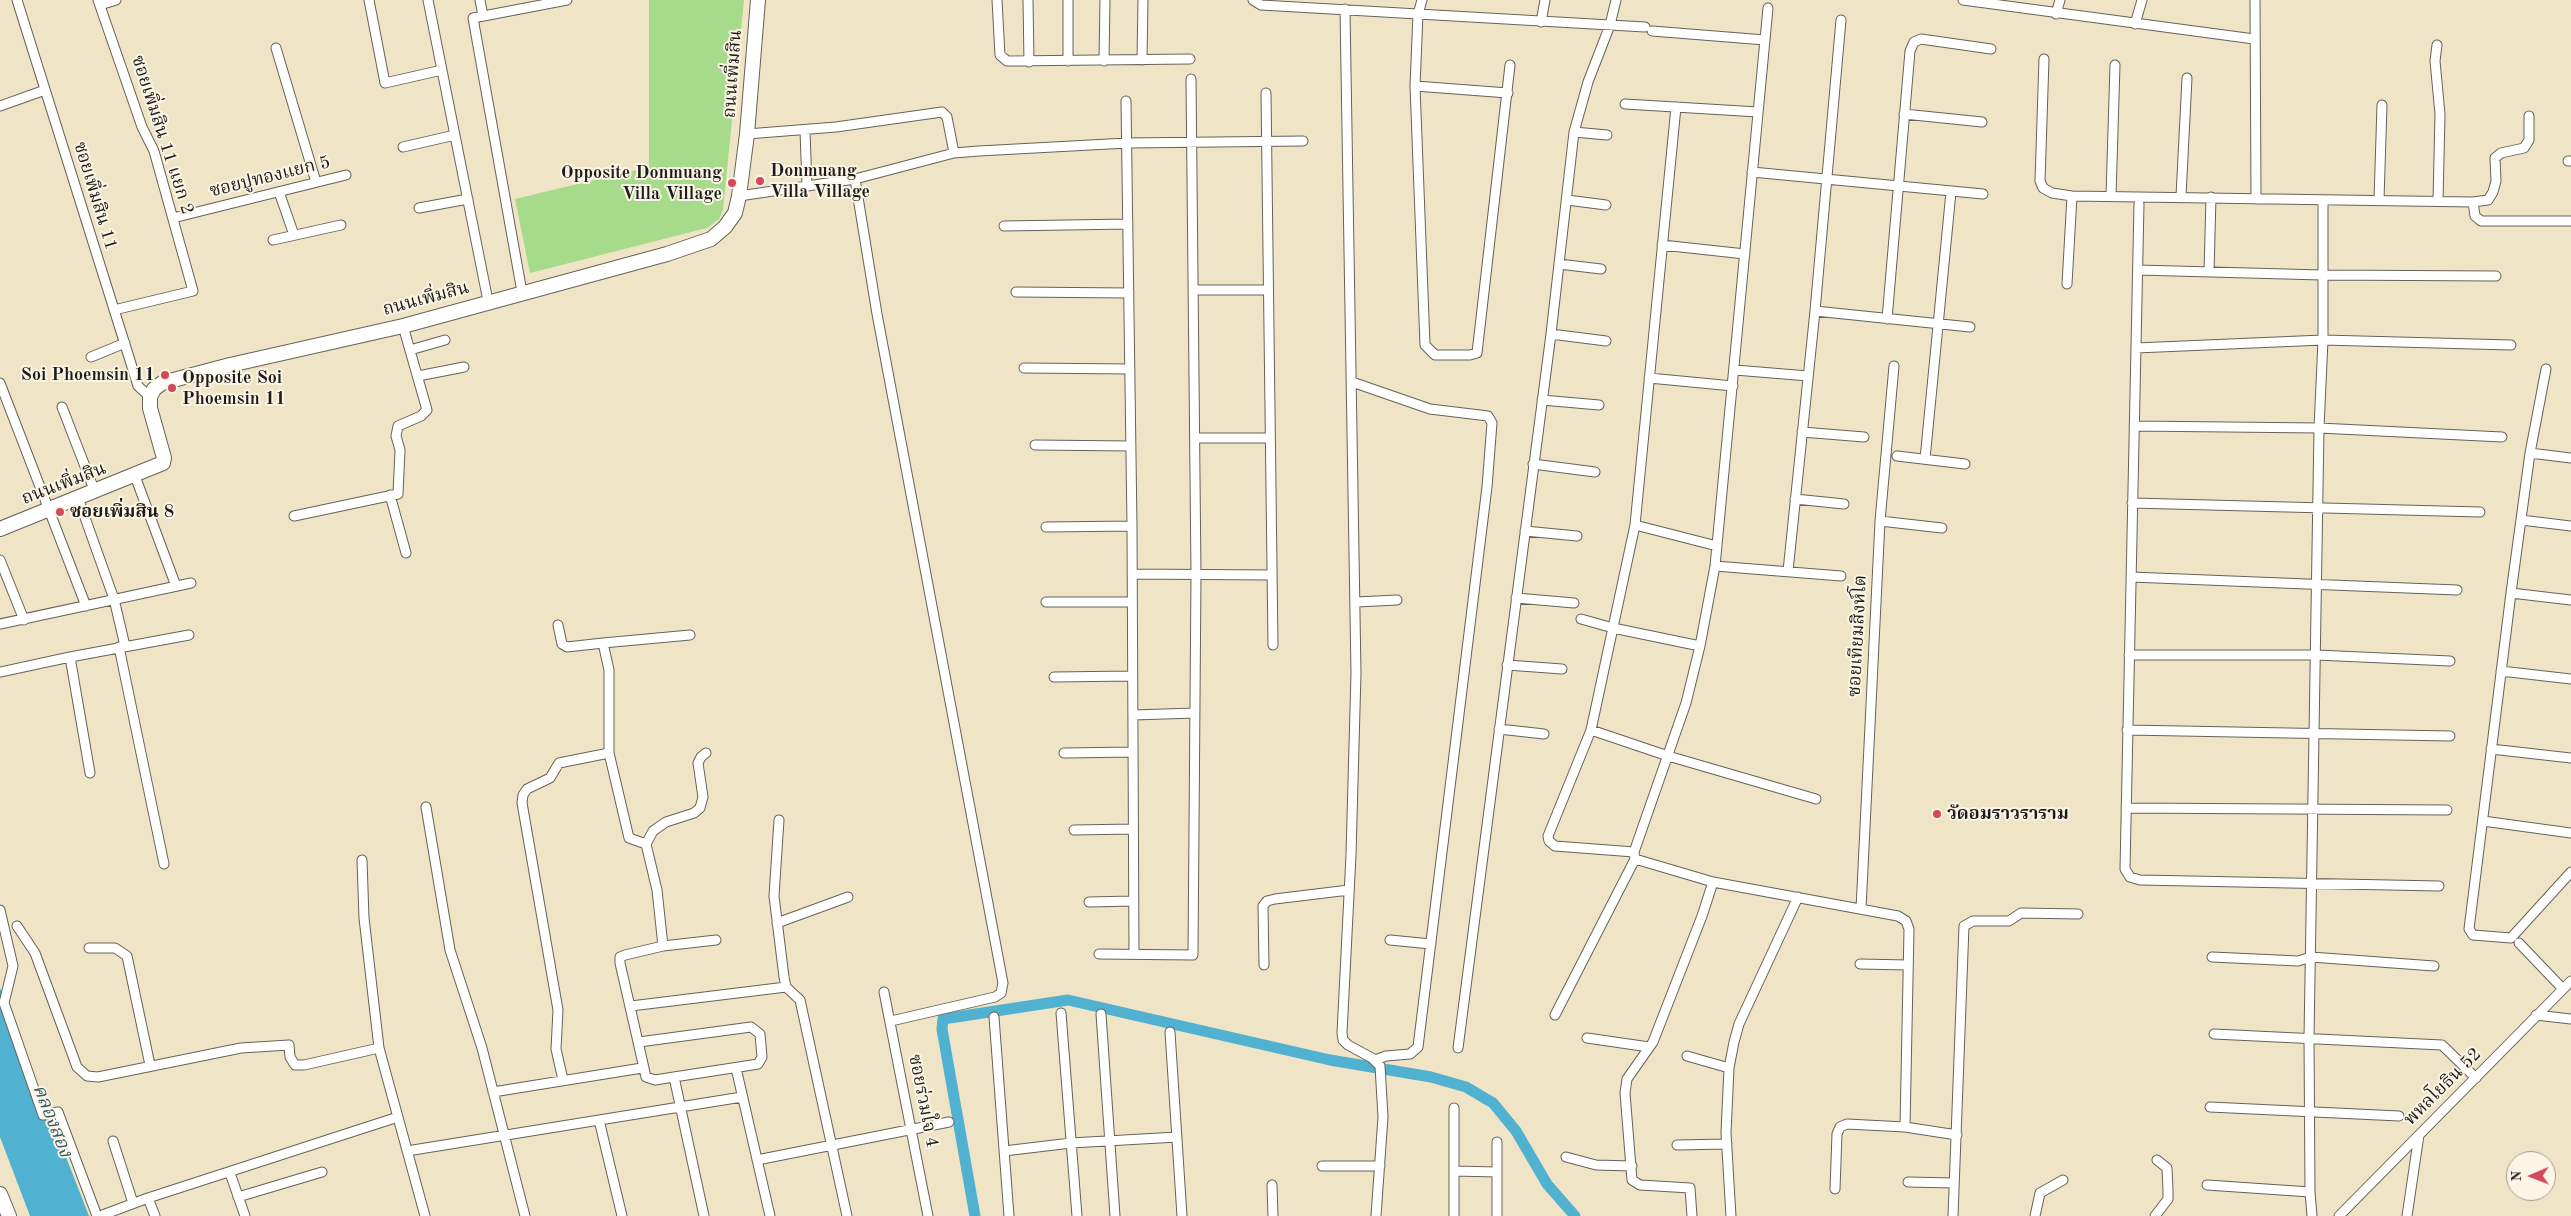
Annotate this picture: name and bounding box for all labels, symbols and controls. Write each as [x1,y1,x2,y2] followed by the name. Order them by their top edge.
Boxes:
[719,29,747,119] street label: ถนนเพิ่มสิน
[126,53,198,217] street label: ซอยเพิ่มสิน 11 แยก 2
[68,139,122,253] street label: ซอยเพิ่มสิน 11
[207,152,333,202] street label: ซอยปูทองแยก 5
[770,160,870,202] place label: Donmuang Villa Village
[561,162,722,204] place label: Opposite Donmuang Villa Village
[754,175,766,187] marker: Donmuang Villa Village
[726,177,738,189] marker: Opposite Donmuang Villa Village
[380,277,472,321] street label: ถนนเพิ่มสิน
[21,364,155,386] place label: Soi Phoemsin 11
[182,367,286,409] place label: Opposite Soi Phoemsin 11
[159,369,171,381] marker: Soi Phoemsin 11
[166,382,178,394] marker: Opposite Soi Phoemsin 11
[19,458,109,510] street label: ถนนเพิ่มสิน
[70,501,174,523] place label: ซอยเพิ่มสิน 8
[54,506,66,518] marker: ซอยเพิ่มสิน 8
[1844,574,1872,698] street label: ซอยเทียมสิงห์โต
[1947,803,2069,825] place label: วัดอมราวราราม
[1931,808,1943,820] marker: วัดอมราวราราม
[2400,1044,2486,1130] street label: พหลโยธิน 52
[903,1053,943,1149] street label: ซอยร่วมใจ 4
[27,1081,77,1161] water label: คลองสอง
[2506,1151,2556,1201] north arrow
[2510,1171,2524,1182] text: N

